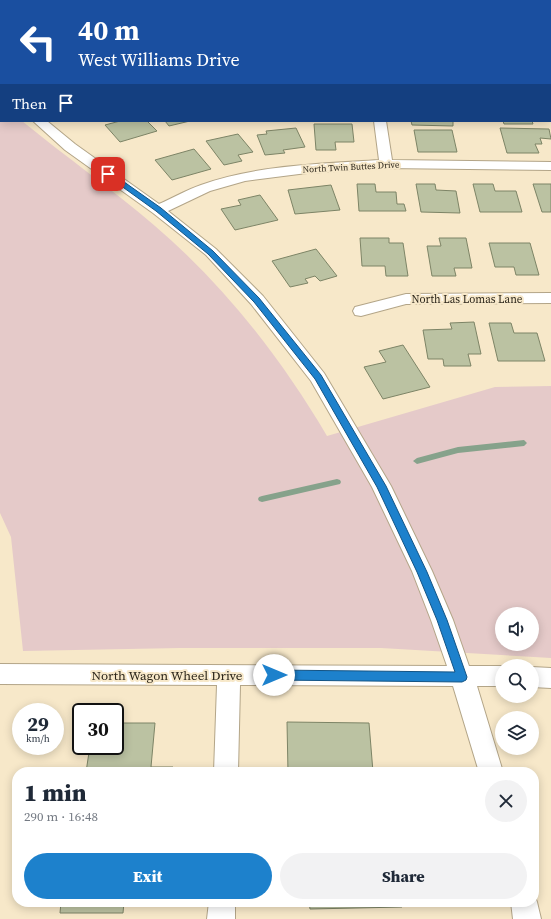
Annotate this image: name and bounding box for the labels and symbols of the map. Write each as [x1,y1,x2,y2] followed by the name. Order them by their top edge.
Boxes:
[91,157,125,191] pin
[302,158,400,176] street label: North Twin Buttes Drive
[412,292,523,307] street label: North Las Lomas Lane
[253,654,295,696] position arrow
[92,667,243,684] street label: North Wagon Wheel Drive
[72,703,124,755] speed limit sign: 30

